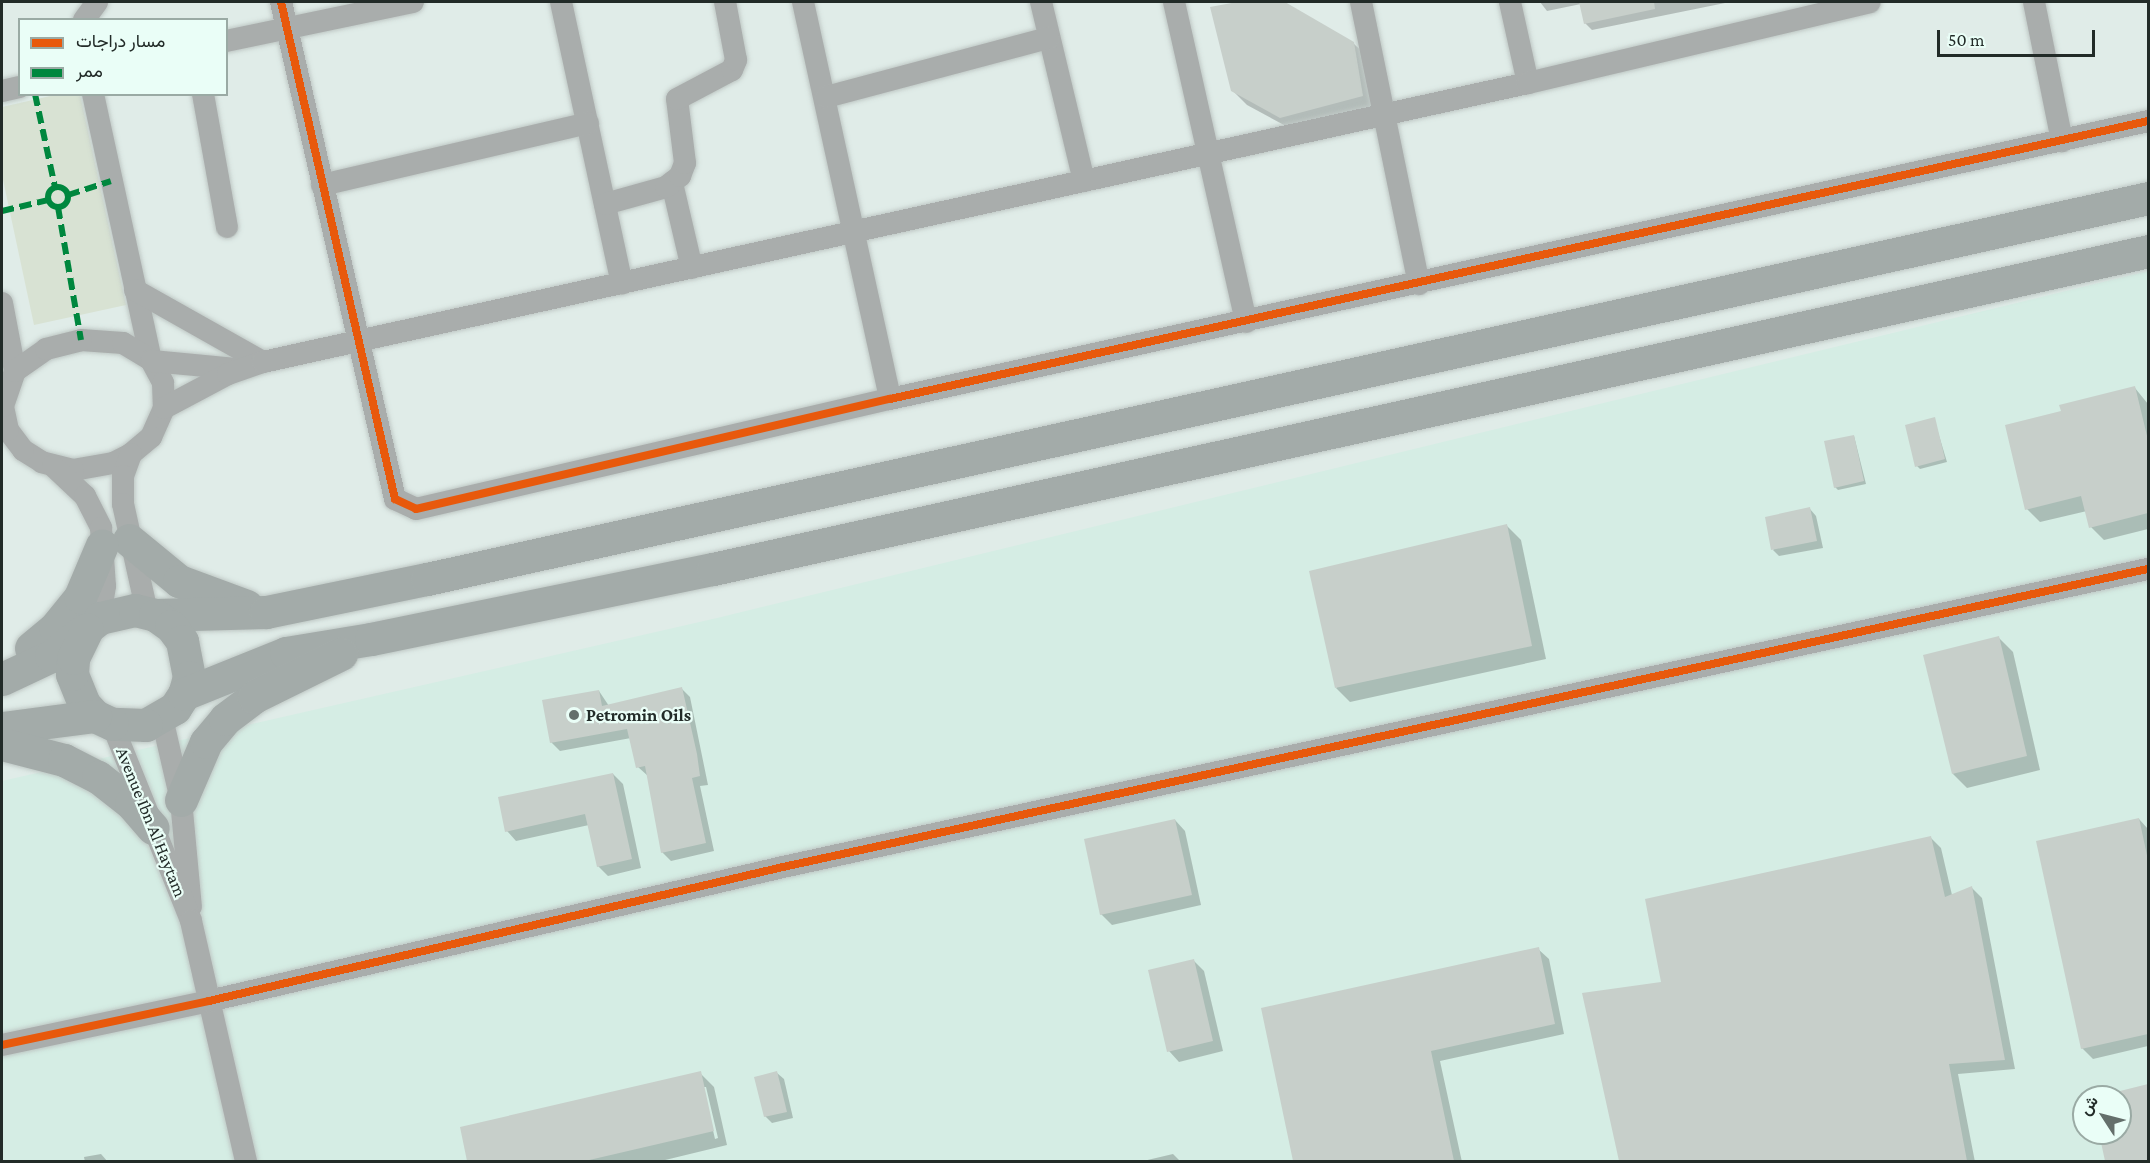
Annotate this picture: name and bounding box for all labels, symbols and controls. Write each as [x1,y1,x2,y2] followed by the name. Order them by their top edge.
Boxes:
[18,18,228,96] legend
[1940,18,2098,56] scale bar
[1948,30,1985,50] text: 50 m
[76,31,165,51] text: مسار دراجات
[76,61,103,81] text: ممر
[586,704,691,726] place label: Petromin Oils
[567,708,581,722] marker: Petromin Oils
[111,744,191,900] street label: Avenue Ibn Al Haytam
[2072,1085,2132,1145] north arrow
[2076,1093,2101,1118] text: ش

